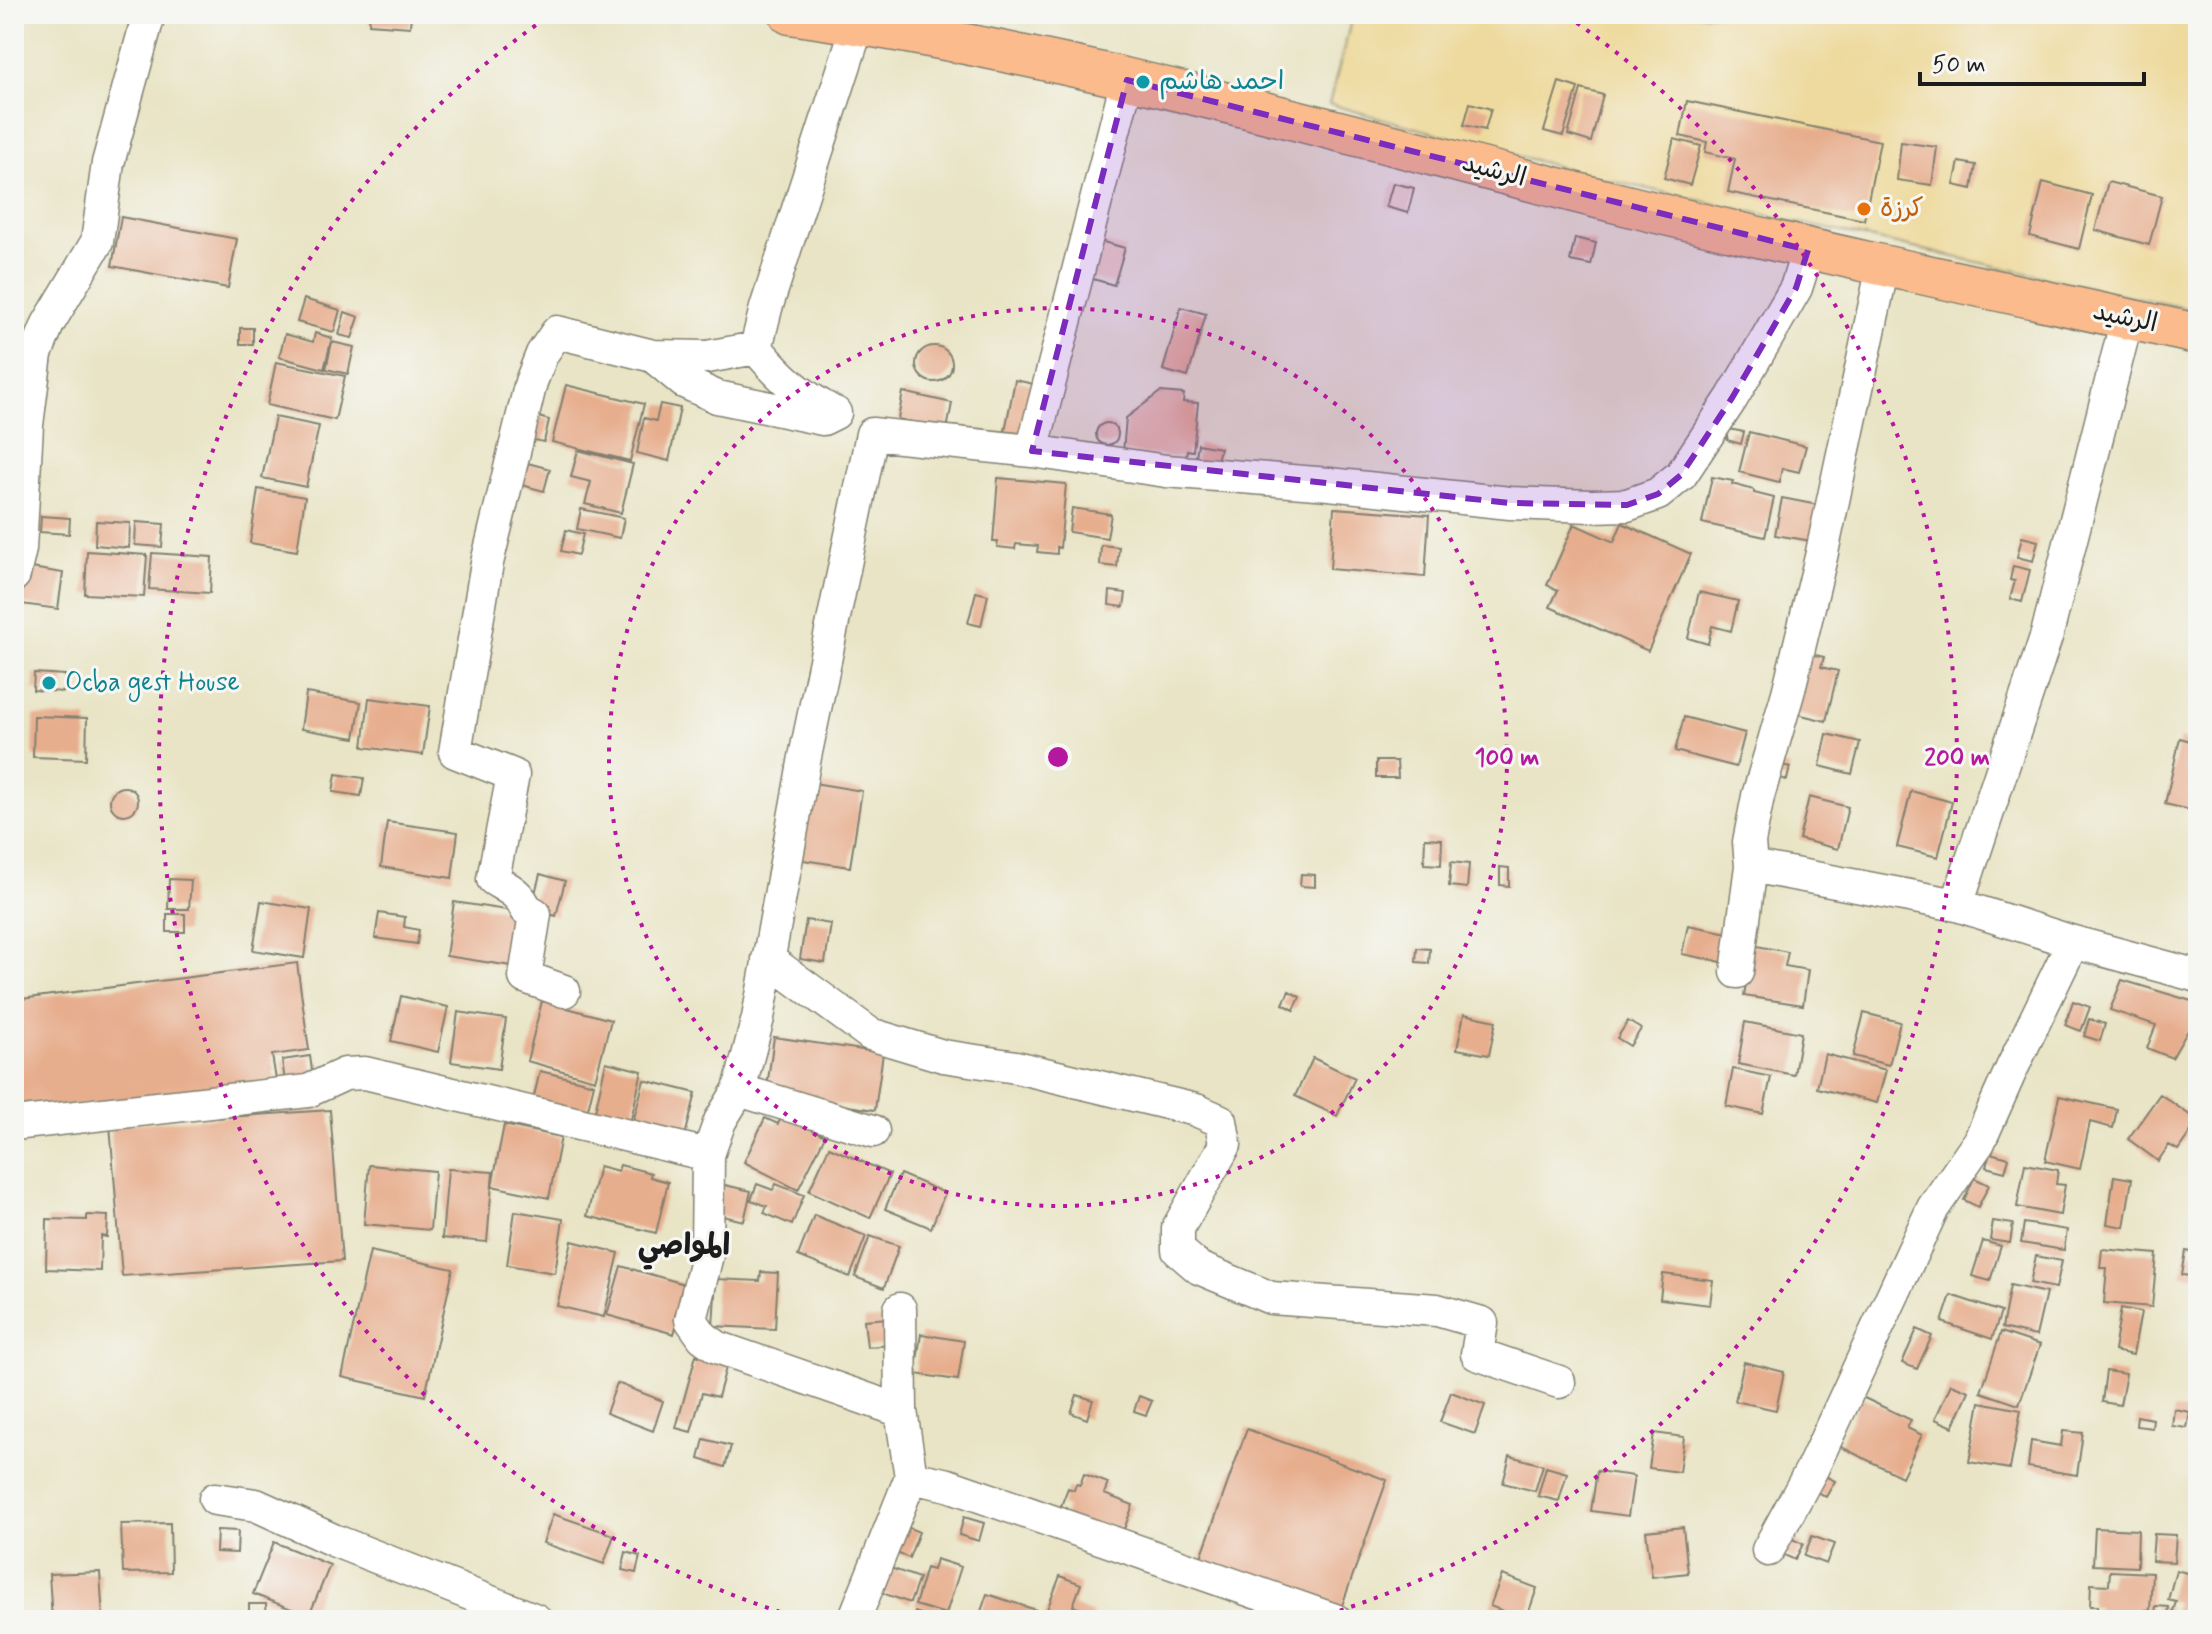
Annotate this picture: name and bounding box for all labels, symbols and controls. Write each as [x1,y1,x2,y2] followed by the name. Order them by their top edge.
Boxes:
[1920,36,2144,86] scale bar
[1932,50,1986,81] text: 50 m
[1159,65,1284,100] place label: احمد هاشم
[1134,73,1152,91] marker: احمد هاشم
[1458,146,1530,196] street label: الرشيد
[1880,192,1924,226] place label: كرزة
[1855,200,1873,218] marker: كرزة
[2090,295,2160,341] street label: الرشيد
[65,666,240,702] place label: Ocba gest House
[40,674,58,692] marker: Ocba gest House
[1044,743,1072,771] centre of rings
[1475,743,1539,774] text: 100 m
[1924,743,1990,774] text: 200 m
[638,1226,730,1270] district label: المواصي

